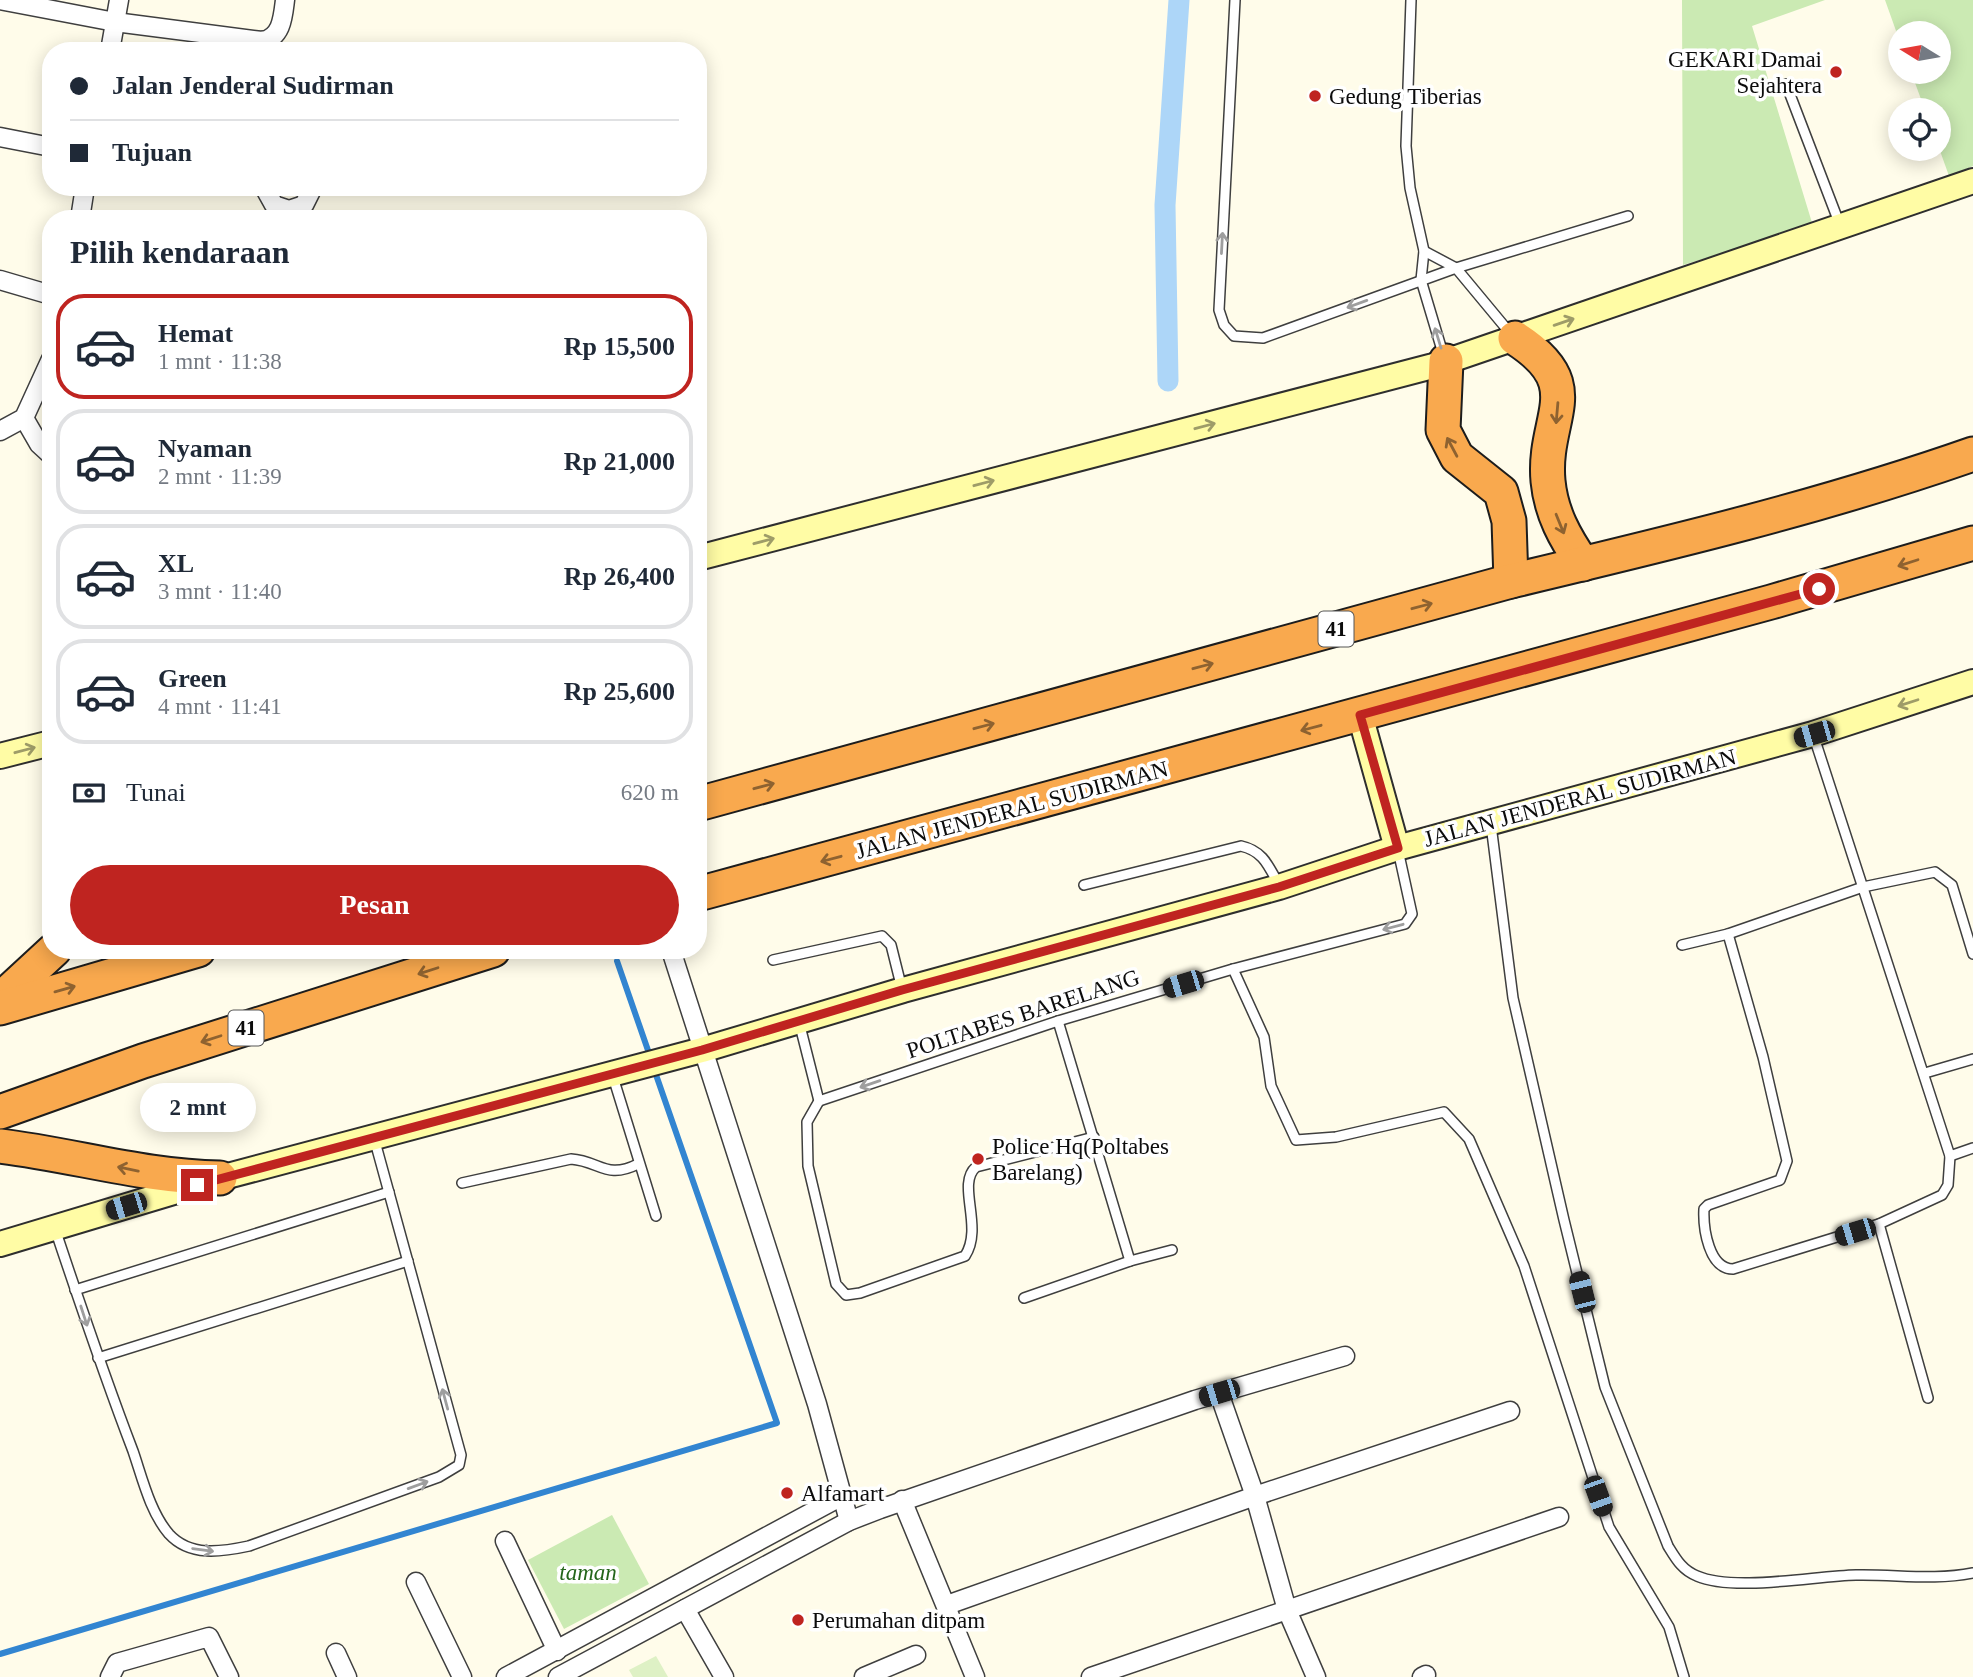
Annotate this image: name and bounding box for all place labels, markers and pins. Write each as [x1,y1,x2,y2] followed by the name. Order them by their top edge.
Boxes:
[1668,47,1822,98] place label: GEKARI Damai Sejahtera
[1828,64,1844,80] marker: GEKARI Damai Sejahtera
[1329,84,1482,109] place label: Gedung Tiberias
[1307,88,1323,104] marker: Gedung Tiberias
[992,1134,1169,1185] place label: Police Hq(Poltabes Barelang)
[970,1151,986,1167] marker: Police Hq(Poltabes Barelang)
[801,1481,885,1506] place label: Alfamart
[779,1485,795,1501] marker: Alfamart
[812,1608,985,1633] place label: Perumahan ditpam
[790,1612,806,1628] marker: Perumahan ditpam

